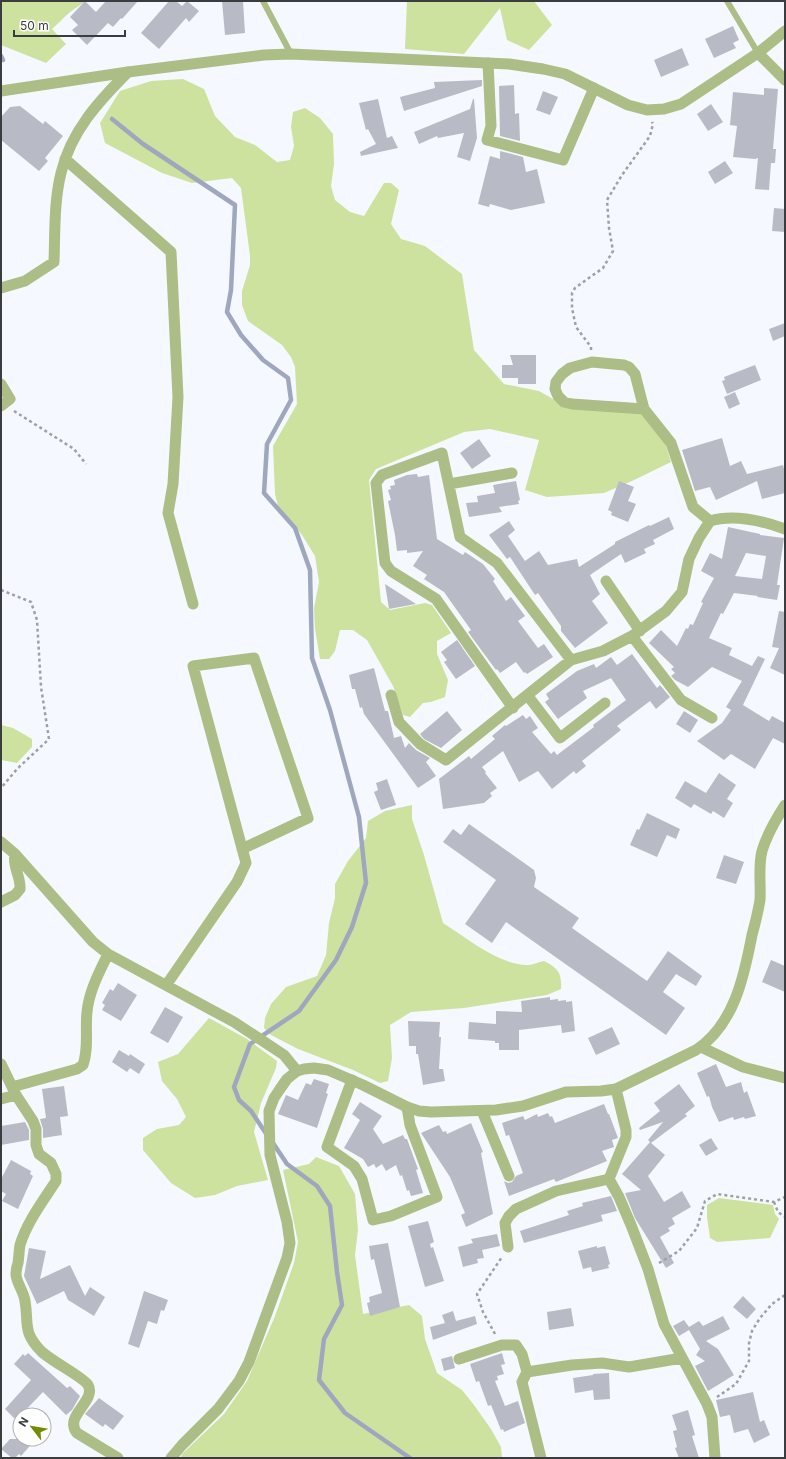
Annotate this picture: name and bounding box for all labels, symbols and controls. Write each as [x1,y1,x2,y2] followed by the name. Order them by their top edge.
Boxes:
[14,12,125,38] scale bar
[20,18,49,33] text: 50 m
[12,1407,52,1447] north arrow
[15,1415,32,1429] text: N

